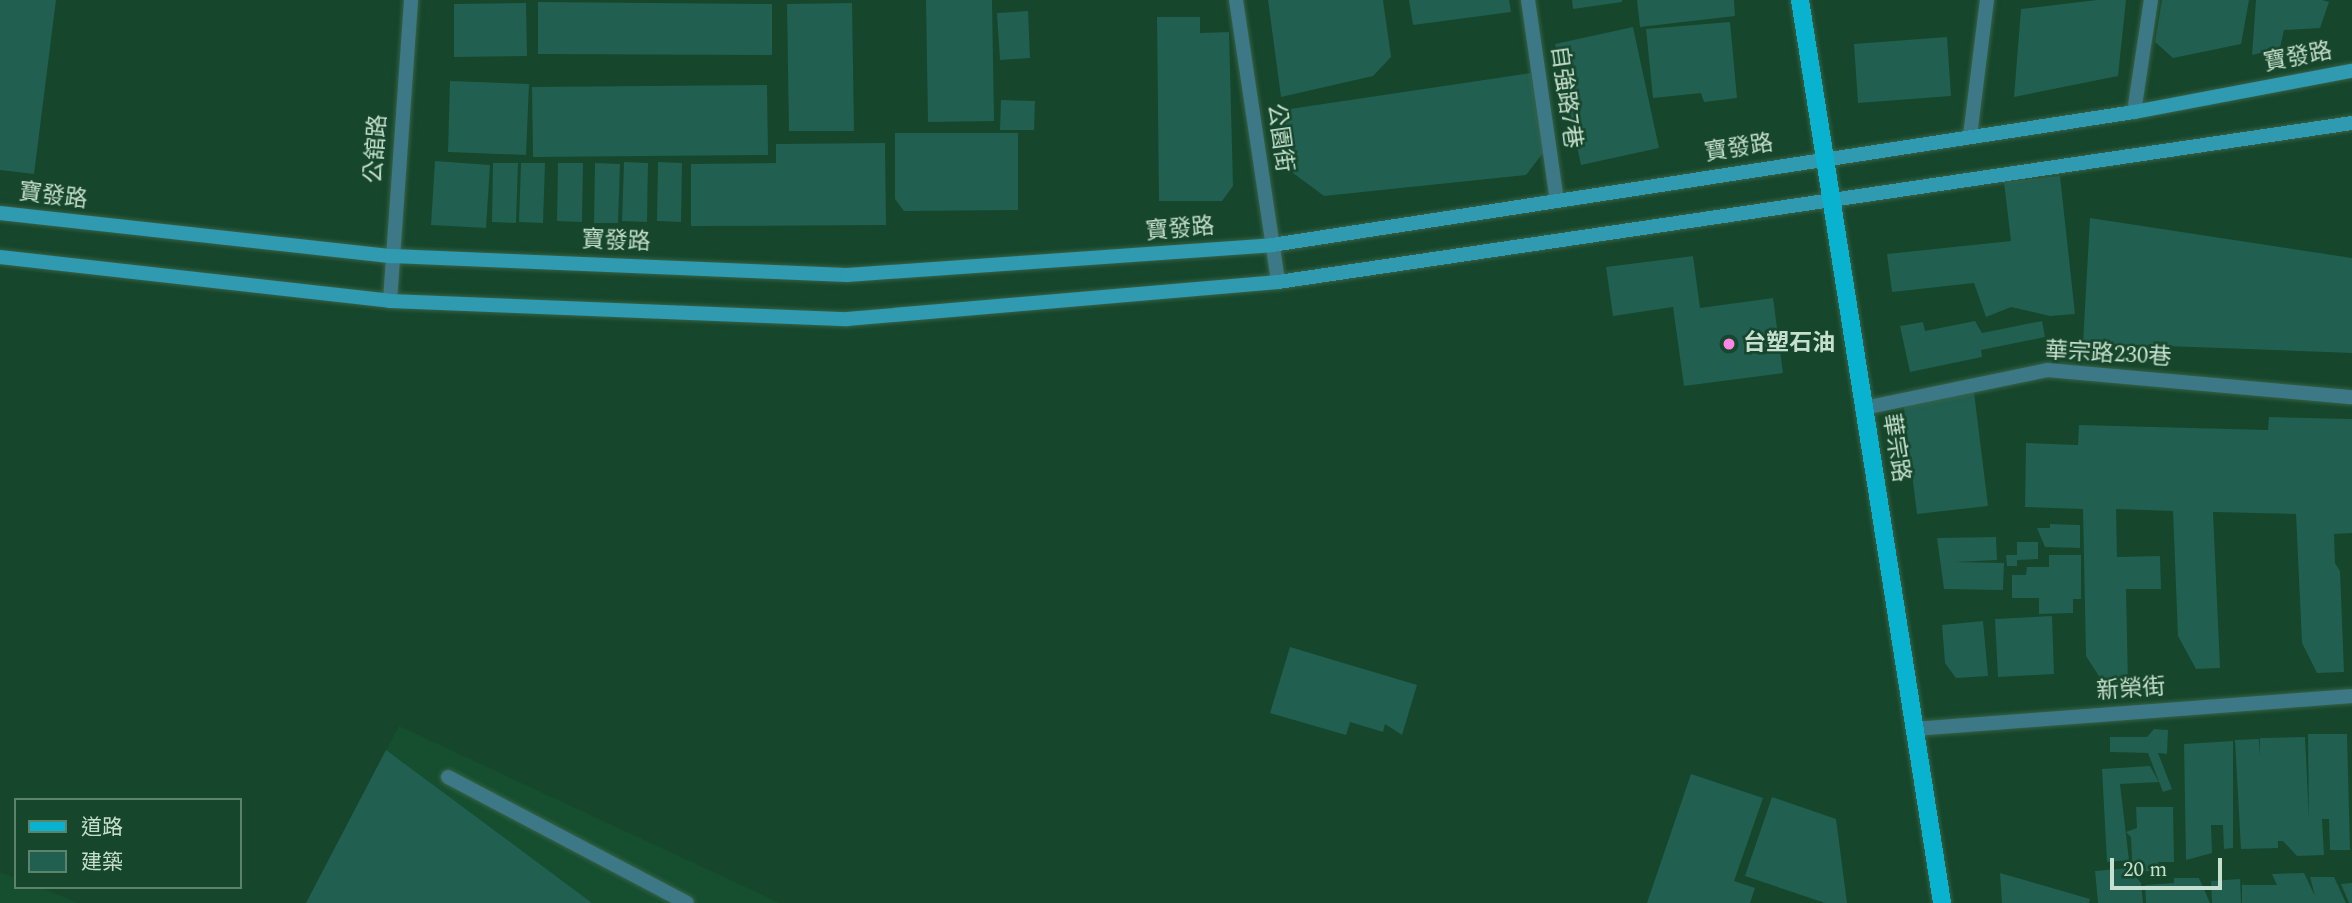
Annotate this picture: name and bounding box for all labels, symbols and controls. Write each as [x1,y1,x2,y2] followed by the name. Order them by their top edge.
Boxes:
[2262,38,2334,78] street label: 寶發路
[1544,44,1586,150] street label: 自強路7巷
[1261,102,1297,174] street label: 公園街
[361,114,393,184] street label: 公舘路
[1703,130,1775,168] street label: 寶發路
[17,179,89,215] street label: 寶發路
[1144,213,1216,247] street label: 寶發路
[581,227,651,257] street label: 寶發路
[1743,330,1835,358] place label: 台塑石油
[1721,336,1737,352] marker: 台塑石油
[2044,338,2172,372] street label: 華宗路230巷
[1876,412,1914,484] street label: 華宗路
[2096,674,2166,706] street label: 新榮街
[14,798,242,889] legend
[81,812,123,844] text: 道路
[2114,844,2226,888] scale bar
[81,847,123,879] text: 建築
[2123,854,2167,886] text: 20 m

